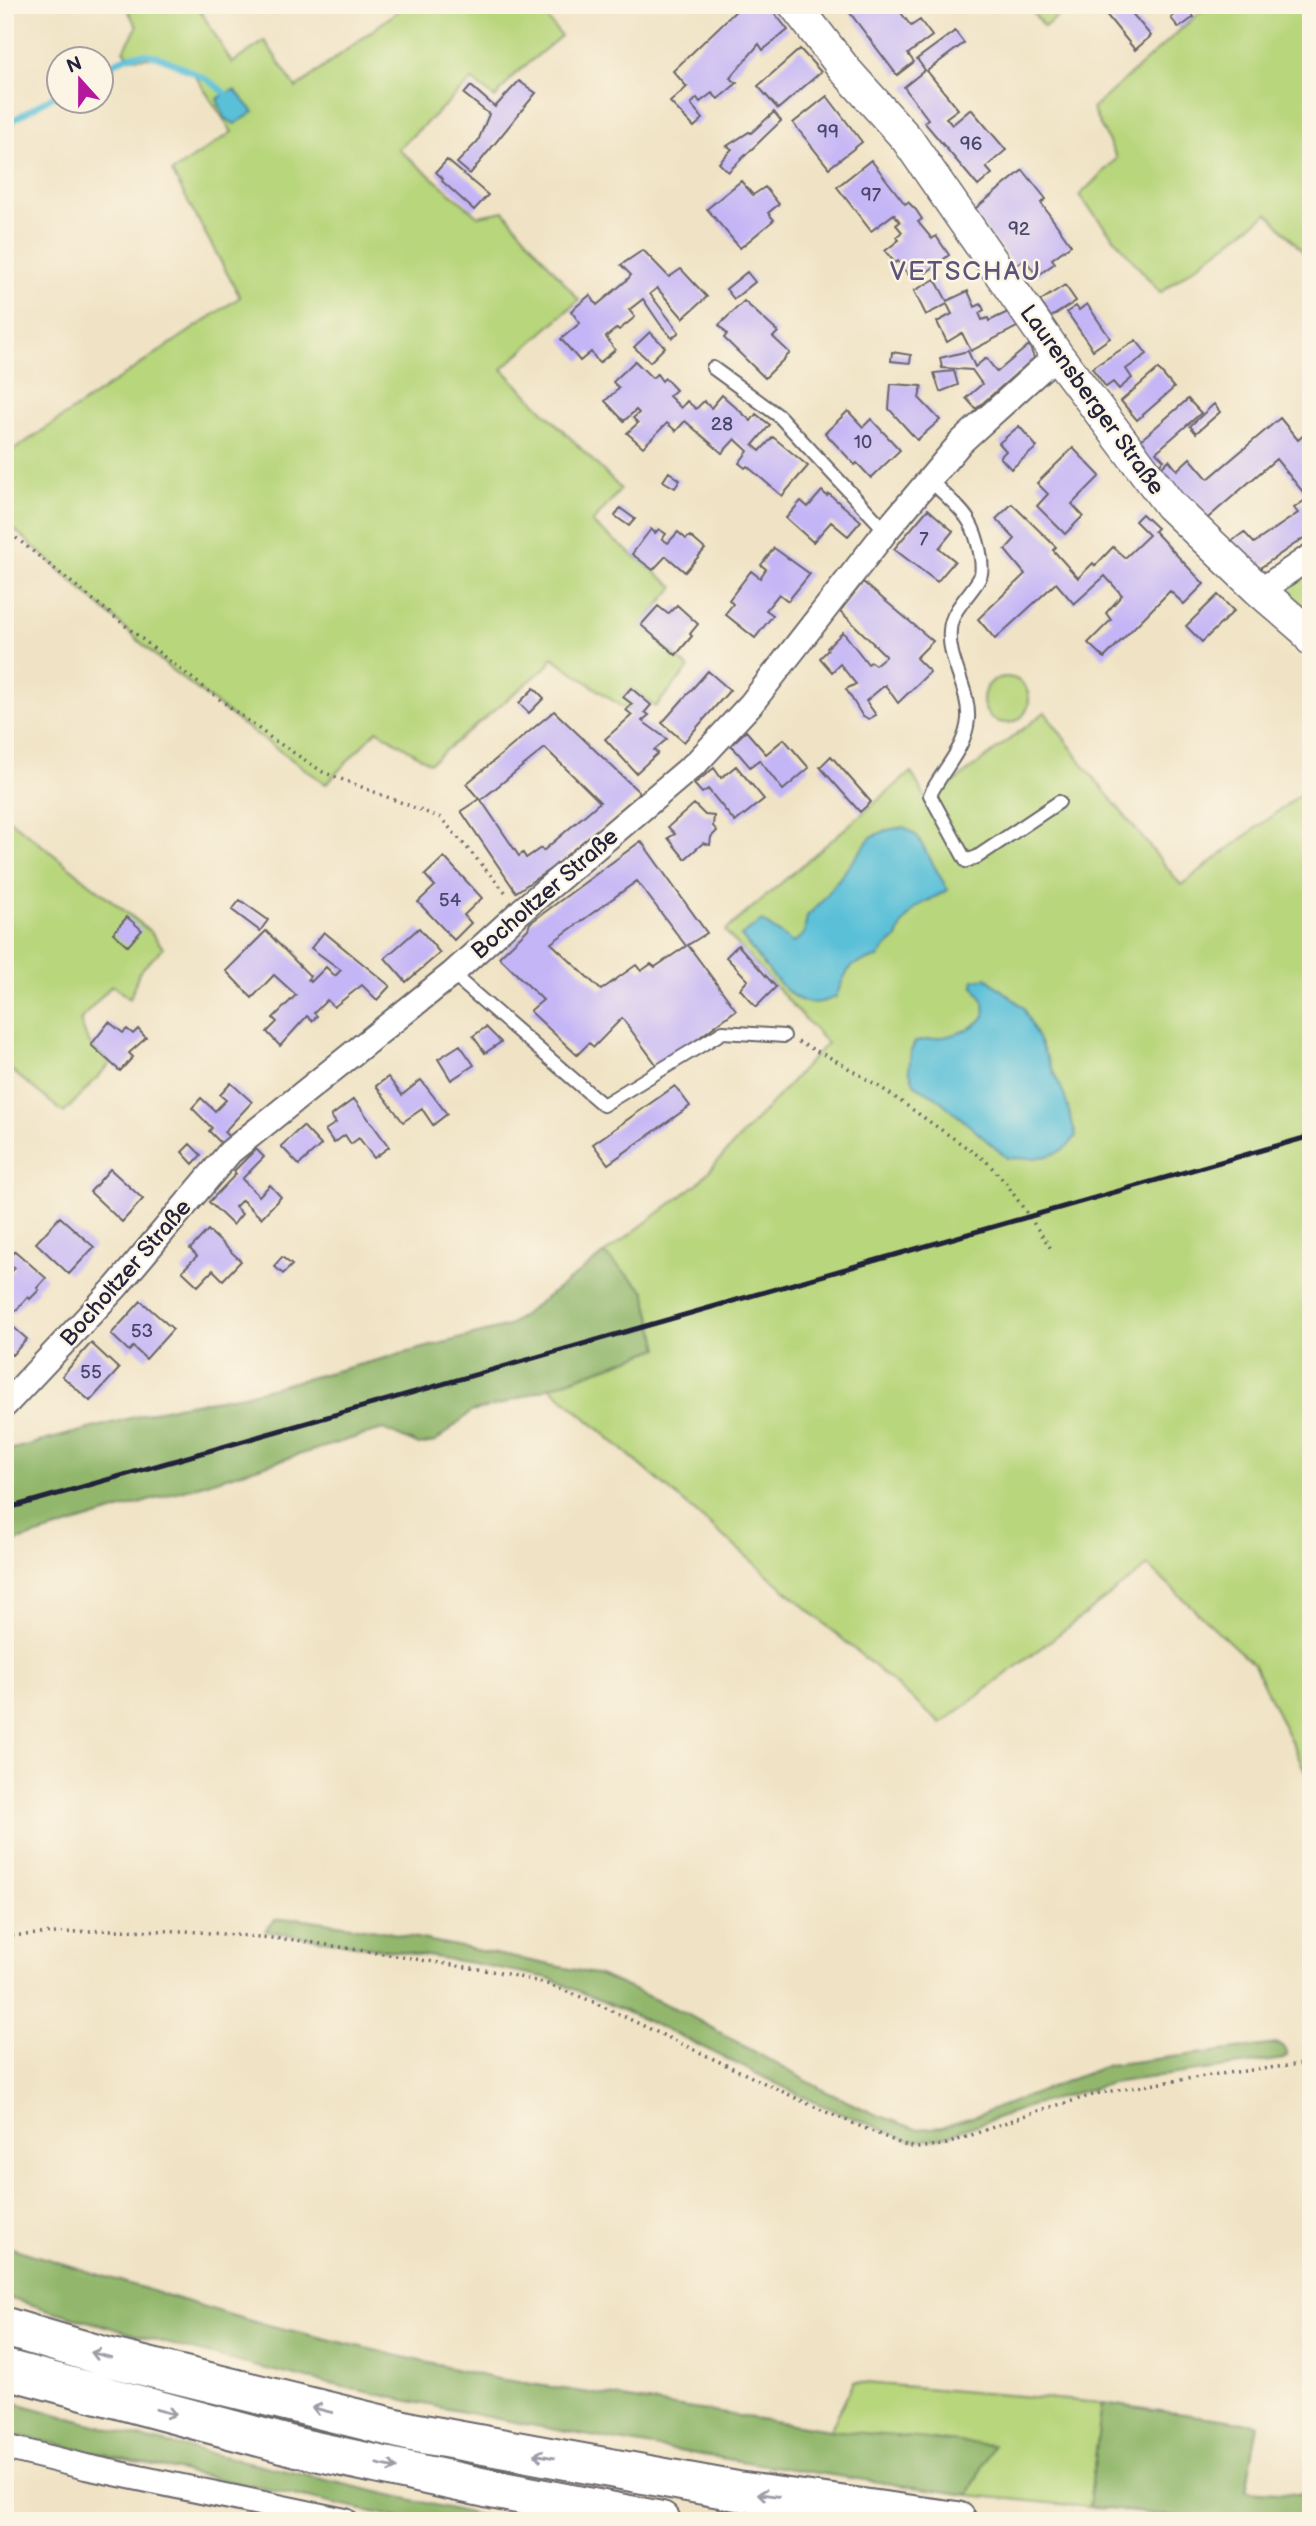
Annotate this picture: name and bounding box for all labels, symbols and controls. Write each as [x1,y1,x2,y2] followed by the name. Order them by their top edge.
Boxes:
[46,46,116,116] north arrow
[64,52,85,79] text: N
[817,121,839,144] house number: 99
[960,133,982,156] house number: 96
[861,184,882,207] house number: 97
[1008,218,1031,241] house number: 92
[890,257,1042,288] district label: VETSCHAU
[1014,300,1170,500] street label: Laurensberger Straße
[711,413,733,436] house number: 28
[854,431,872,454] house number: 10
[919,528,929,551] house number: 7
[466,823,624,965] street label: Bocholtzer Straße
[439,889,462,912] house number: 54
[55,1194,197,1352] street label: Bocholtzer Straße
[131,1320,153,1343] house number: 53
[80,1361,102,1384] house number: 55
[90,2348,113,2361] one-way arrow
[311,2403,333,2416] one-way arrow
[154,2406,177,2419] one-way arrow
[533,2449,556,2463] one-way arrow
[375,2460,398,2474] one-way arrow
[757,2489,780,2502] one-way arrow

